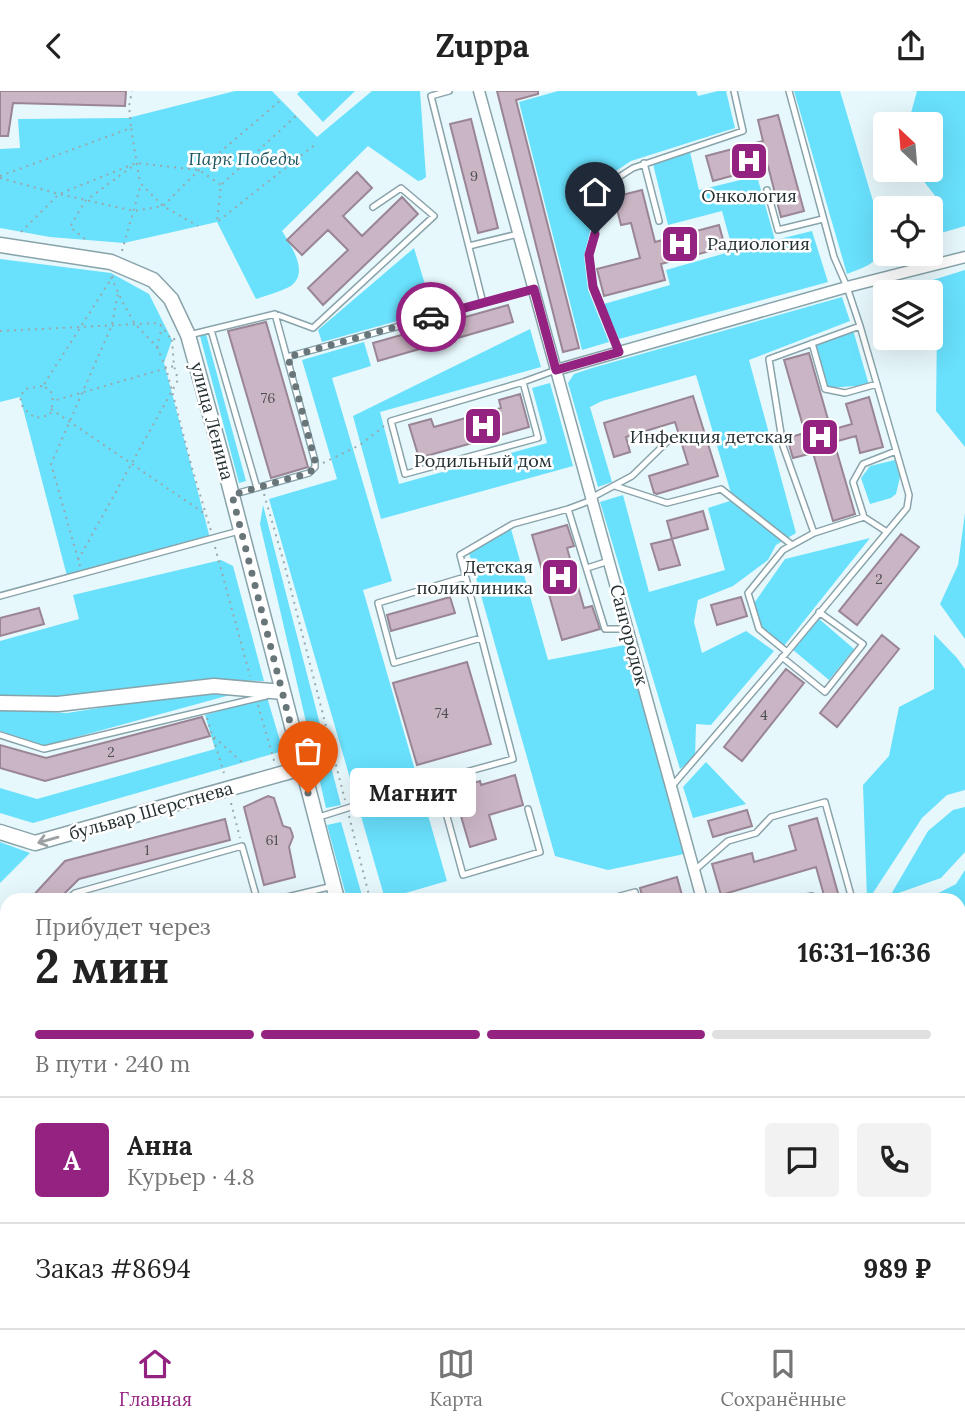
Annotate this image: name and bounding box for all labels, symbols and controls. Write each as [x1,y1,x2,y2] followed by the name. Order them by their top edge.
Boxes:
[436,25,529,66] text: Zuppa
[35,27,73,65] icon: back
[892,27,930,65] icon: share
[873,112,943,182] north arrow
[873,112,943,350] map controls
[728,140,770,182] hospital icon: Онкология
[188,147,300,170] park label: Парк Победы
[565,162,625,234] pin
[470,167,478,185] house number: 9
[576,173,614,211] icon: home
[701,184,797,207] place label: Онкология
[873,196,943,266] button: locate
[659,223,701,265] hospital icon: Радиология
[707,232,810,255] place label: Радиология
[873,280,943,350] button: layers
[396,282,466,352] courier
[412,298,450,336] icon: car
[186,359,239,482] street label: улица Ленина
[261,389,275,407] house number: 76
[462,405,504,447] hospital icon: Родильный дом
[799,416,841,458] hospital icon: Инфекция детская
[630,425,793,448] place label: Инфекция детская
[414,449,552,472] place label: Родильный дом
[416,555,533,599] place label: Детская поликлиника
[539,556,581,598] hospital icon: Детская поликлиника
[875,570,883,588] house number: 2
[605,582,654,688] street label: Сангородок
[435,704,449,722] house number: 74
[760,706,768,724] house number: 4
[278,721,338,793] pin
[289,732,327,770] icon: bag
[107,743,115,761] house number: 2
[350,769,476,817] callout: Магнит
[66,776,235,845] street label: бульвар Шерстнева
[369,778,457,807] text: Магнит
[265,831,279,849] house number: 61
[37,834,59,847] one-way arrow
[144,841,150,859] house number: 1
[35,912,211,941] text: Прибудет через
[798,936,931,969] text: 16:31–16:36
[35,937,169,996] text: 2 мин
[35,1049,190,1078] text: В пути · 240 m
[765,1123,839,1197] button: chat
[857,1123,931,1197] button: phone
[127,1129,193,1162] text: Анна
[63,1144,81,1177] text: А
[127,1162,255,1191] text: Курьер · 4.8
[35,1252,191,1285] text: Заказ #8694
[863,1252,931,1285] text: 989 ₽
[119,1345,192,1411] tab: Главная
[430,1345,483,1411] tab: Карта
[720,1345,846,1411] tab: Сохранённые

